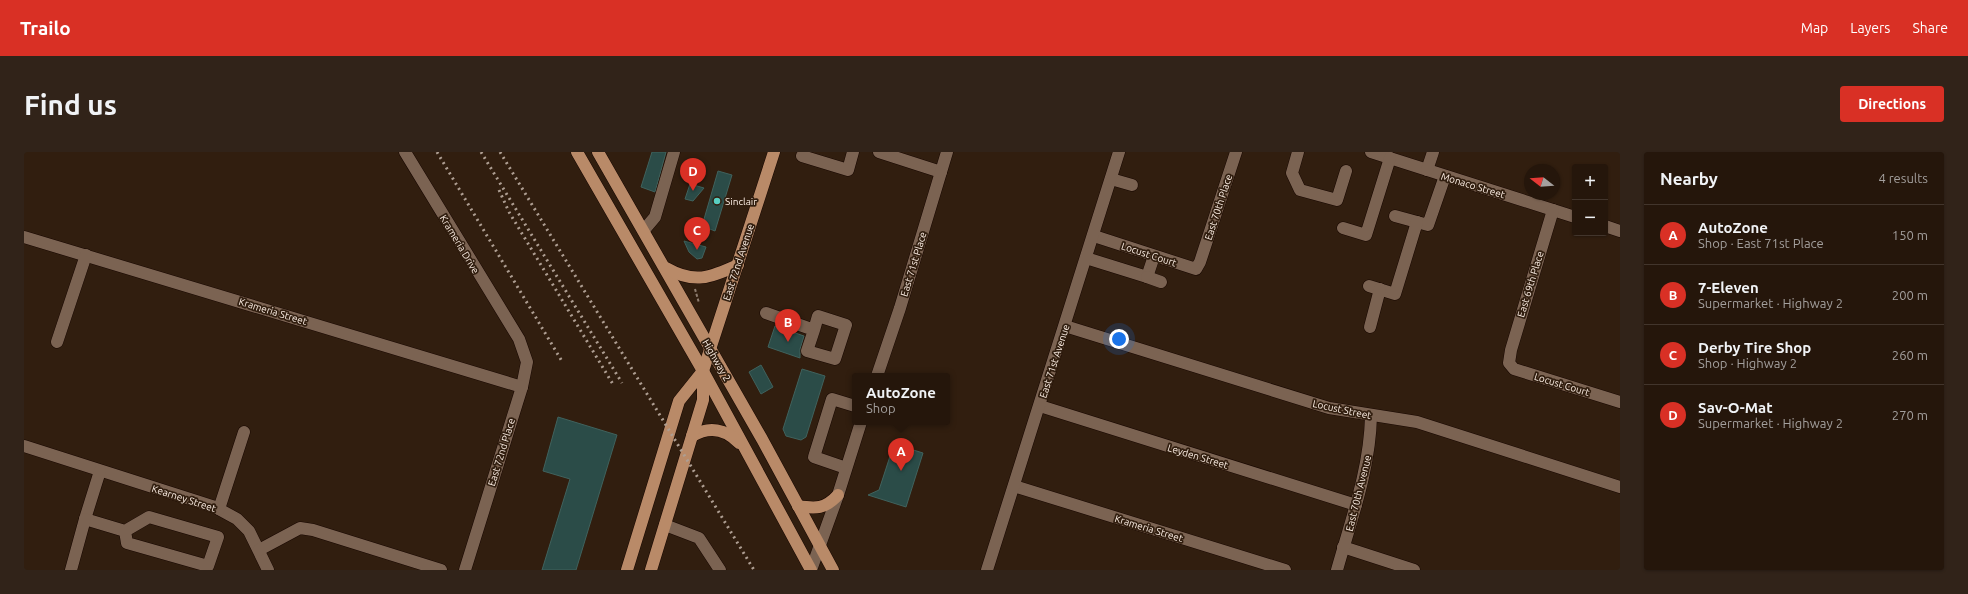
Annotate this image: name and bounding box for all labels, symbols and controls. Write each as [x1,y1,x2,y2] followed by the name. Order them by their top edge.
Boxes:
[20,17,71,39] text: Trailo
[1801,20,1828,36] text: Map
[1850,20,1890,36] text: Layers
[1912,20,1948,36] text: Share
[1840,86,1944,122] button: Directions
[24,89,117,120] text: Find us
[680,158,706,191] pin: D
[1524,164,1560,200] north arrow
[1572,164,1608,236] map controls
[1572,164,1608,200] button: +
[1660,169,1718,188] text: Nearby
[1440,171,1506,200] street label: Monaco Street
[1878,171,1928,185] text: 4 results
[1203,173,1234,241] street label: East 70th Place
[712,196,722,206] marker: Sinclair
[725,196,757,207] place label: Sinclair
[1572,200,1608,236] button: −
[438,213,481,276] street label: Krameria Drive
[684,217,710,250] pin: C
[1698,219,1768,236] text: AutoZone
[721,222,756,302] street label: East 72nd Avenue
[1668,228,1678,242] text: A
[1892,228,1928,242] text: 150 m
[898,230,929,298] street label: East 71st Place
[1698,236,1824,250] text: Shop · East 71st Place
[1120,240,1178,269] street label: Locust Court
[1515,250,1546,318] street label: East 69th Place
[1698,279,1759,296] text: 7-Eleven
[1669,288,1677,302] text: B
[1892,288,1928,302] text: 200 m
[237,296,308,327] street label: Krameria Street
[1698,296,1843,310] text: Supermarket · Highway 2
[775,309,801,342] pin: B
[1037,323,1072,399] street label: East 71st Avenue
[1109,329,1129,349] your location
[700,337,733,383] street label: Highway 2
[1698,339,1811,356] text: Derby Tire Shop
[1669,348,1677,362] text: C
[1892,348,1928,362] text: 260 m
[1698,356,1797,370] text: Shop · Highway 2
[1533,371,1591,398] street label: Locust Court
[852,373,950,425] popup
[866,384,936,401] text: AutoZone
[1312,398,1372,421] street label: Locust Street
[1698,399,1773,416] text: Sav-O-Mat
[866,401,896,415] text: Shop
[1668,408,1678,422] text: D
[1892,408,1928,422] text: 270 m
[1698,416,1843,430] text: Supermarket · Highway 2
[486,417,517,487] street label: East 72nd Place
[888,438,914,471] pin: A
[1166,442,1230,471] street label: Leyden Street
[1344,454,1373,532] street label: East 70th Avenue
[150,483,217,514] street label: Kearney Street
[1113,513,1184,544] street label: Krameria Street

